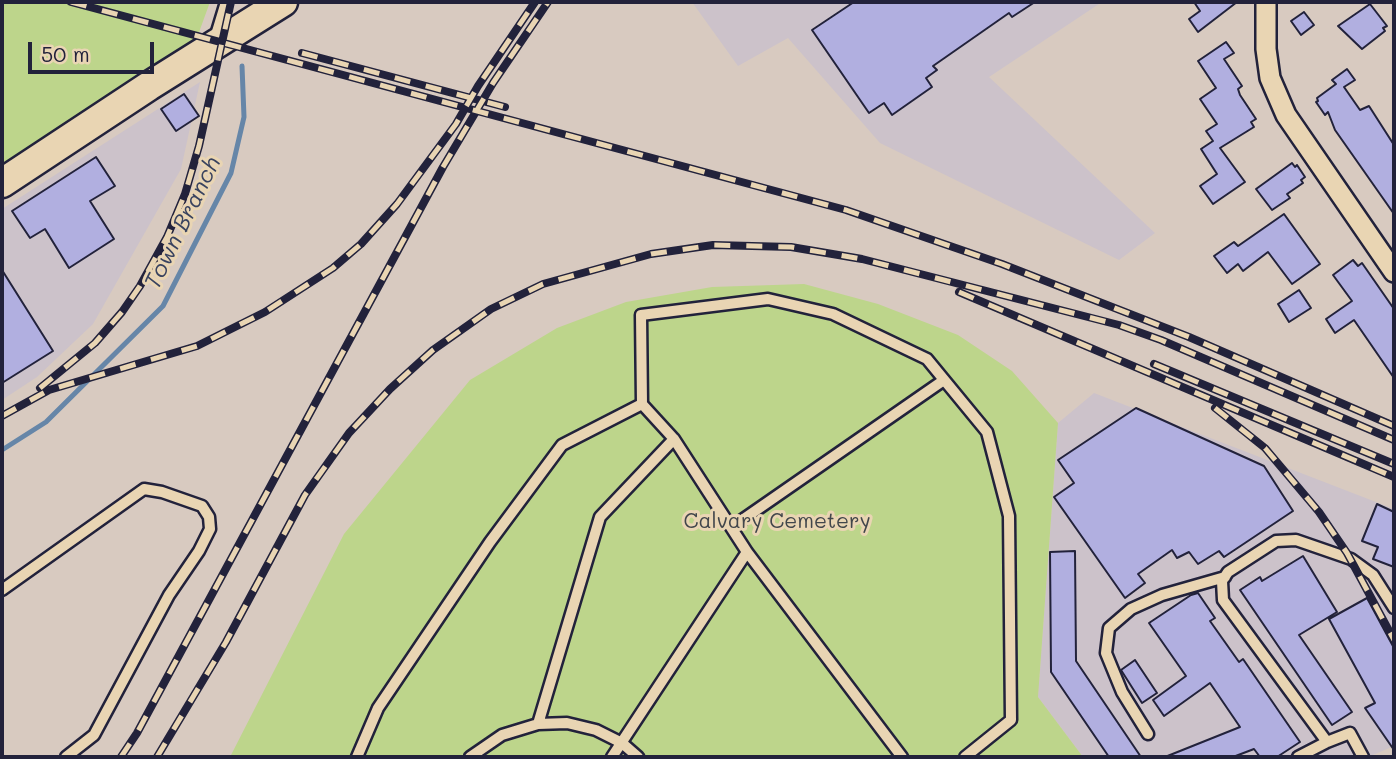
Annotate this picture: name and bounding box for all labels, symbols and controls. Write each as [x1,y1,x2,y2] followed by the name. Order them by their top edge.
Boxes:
[32,28,158,72] scale bar
[41,40,90,67] text: 50 m
[139,152,227,294] water label: Town Branch
[683,509,871,535] park label: Calvary Cemetery

